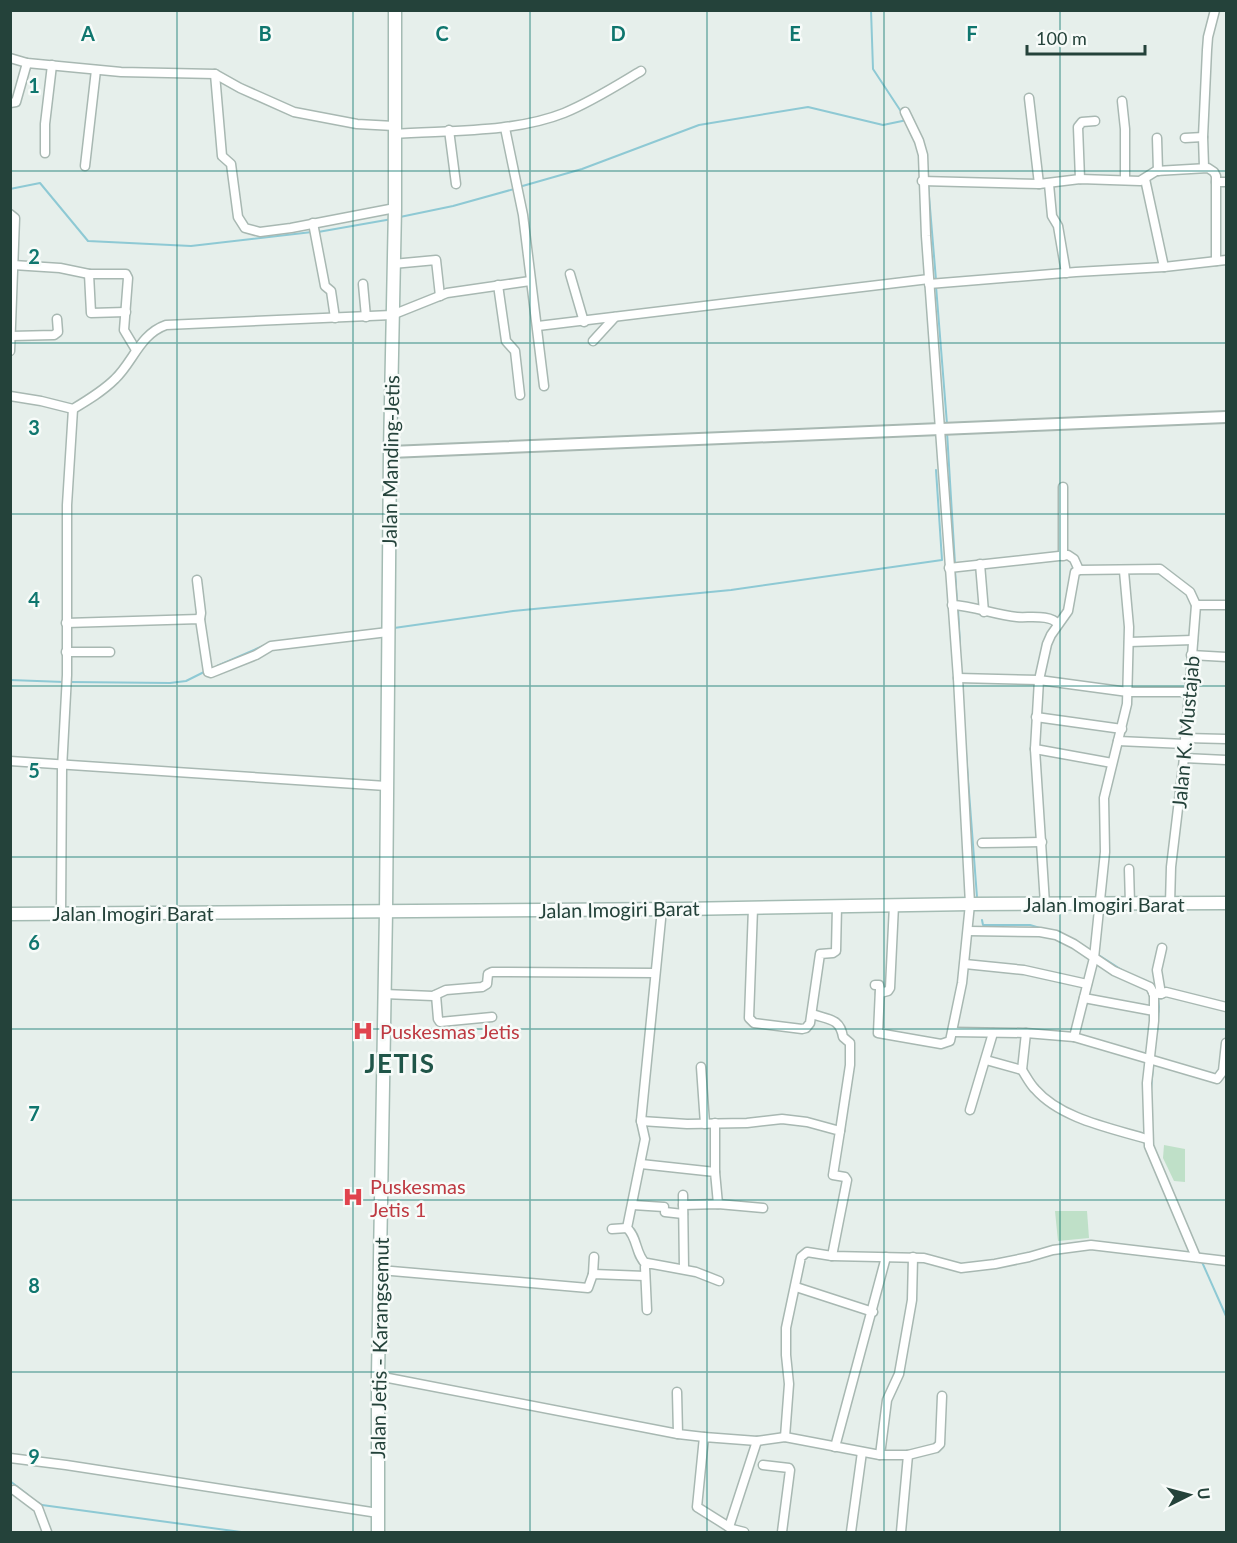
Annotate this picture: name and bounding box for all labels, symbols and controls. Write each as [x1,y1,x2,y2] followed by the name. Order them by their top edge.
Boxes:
[1027,18,1146,56] scale bar
[80,21,95,45] text: A
[258,21,272,45] text: B
[435,21,449,45] text: C
[610,21,626,45] text: D
[789,21,801,45] text: E
[966,21,978,45] text: F
[1036,27,1087,49] text: 100 m
[28,73,40,97] text: 1
[28,244,40,268] text: 2
[377,375,403,547] street label: Jalan Manding-Jetis
[28,415,40,439] text: 3
[28,587,40,611] text: 4
[1166,655,1204,809] street label: Jalan K. Mustajab
[28,758,40,782] text: 5
[1023,892,1185,916] street label: Jalan Imogiri Barat
[538,896,700,922] street label: Jalan Imogiri Barat
[52,901,214,925] street label: Jalan Imogiri Barat
[28,930,40,954] text: 6
[351,1019,375,1043] hospital icon: Puskesmas Jetis
[380,1019,520,1043] place label: Puskesmas Jetis
[364,1047,436,1079] district label: JETIS
[28,1101,40,1125] text: 7
[370,1174,466,1221] place label: Puskesmas Jetis 1
[341,1185,365,1209] hospital icon: Puskesmas Jetis 1
[365,1237,393,1459] street label: Jalan Jetis - Karangsemut
[28,1273,40,1297] text: 8
[28,1444,40,1468] text: 9
[1159,1465,1219,1525] north arrow
[1194,1486,1214,1500] text: U

